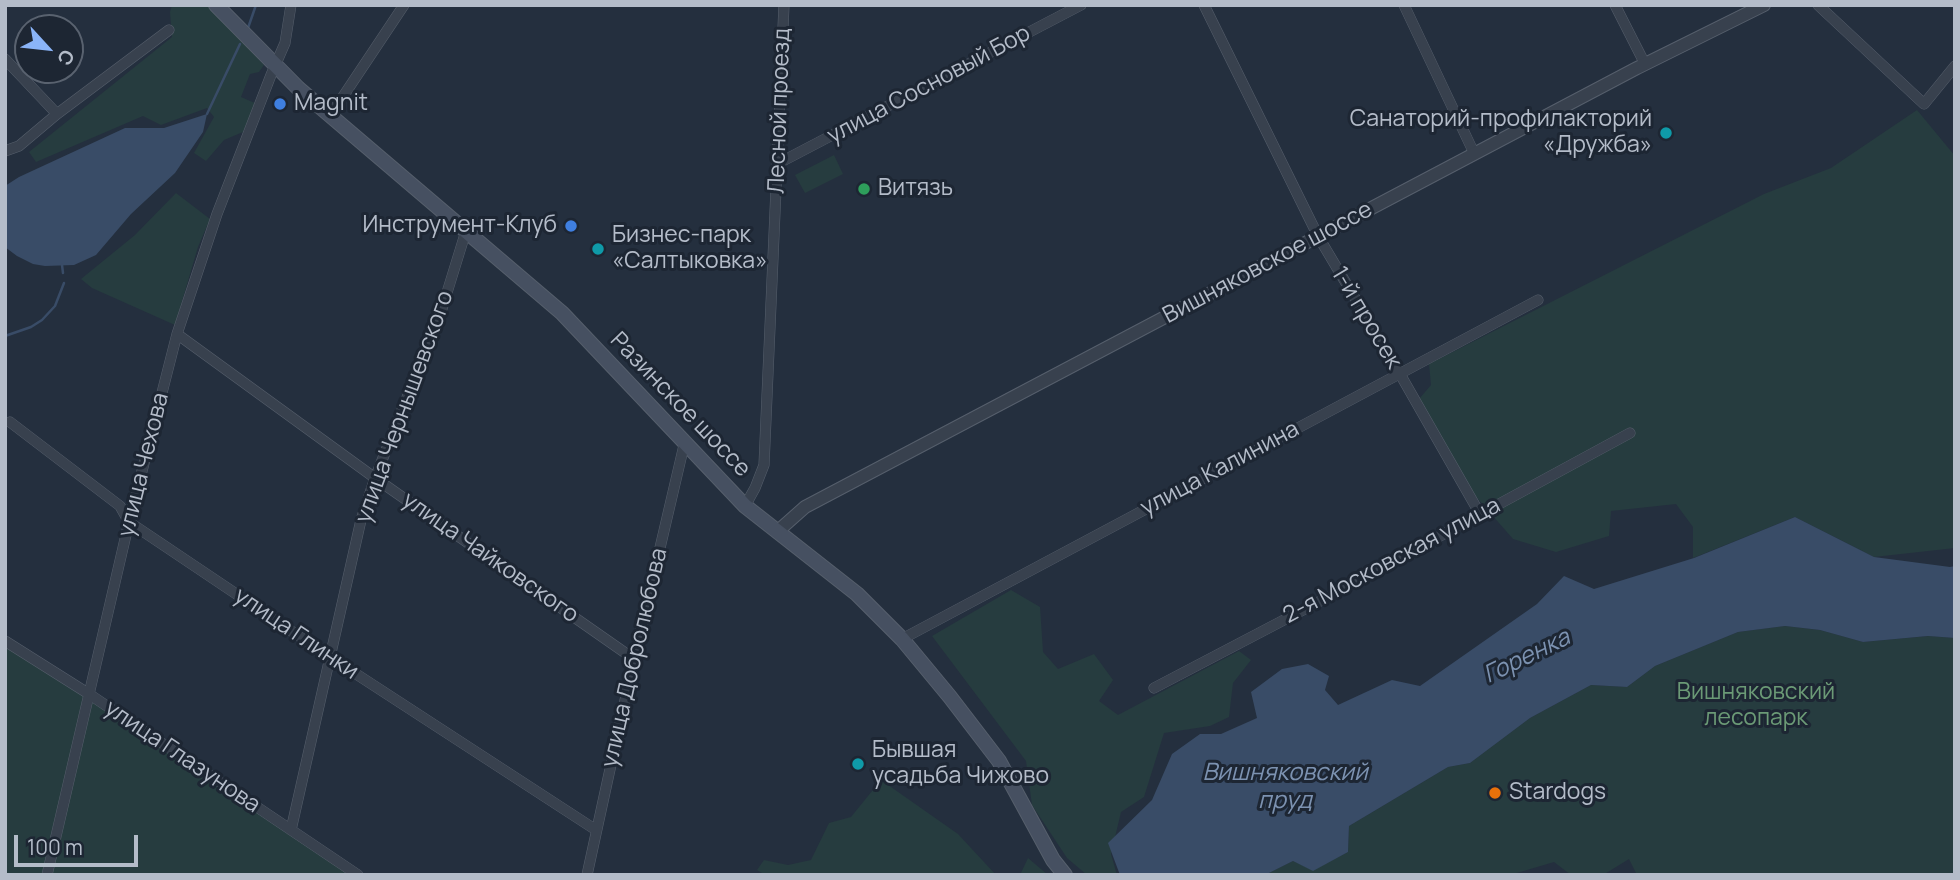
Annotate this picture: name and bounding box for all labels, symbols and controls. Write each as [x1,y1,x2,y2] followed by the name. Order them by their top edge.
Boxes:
[14,14,84,84] north arrow
[823,20,1035,150] street label: улица Сосновый Бор
[763,28,797,194] street label: Лесной проезд
[51,45,81,70] text: С
[294,90,368,118] place label: Magnit
[272,96,288,112] marker: Magnit
[1350,106,1652,160] place label: Санаторий-профилакторий «Дружба»
[1658,125,1674,141] marker: Санаторий-профилакторий «Дружба»
[878,175,953,203] place label: Витязь
[856,181,872,197] marker: Витязь
[1159,196,1377,330] street label: Вишняковское шоссе
[363,212,557,240] place label: Инструмент-Клуб
[563,218,579,234] marker: Инструмент-Клуб
[612,222,767,276] place label: Бизнес-парк «Салтыковка»
[590,241,606,257] marker: Бизнес-парк «Салтыковка»
[1325,262,1407,374] street label: 1-й просек
[350,287,460,527] street label: улица Чернышевского
[604,327,756,483] street label: Разинское шоссе
[113,390,175,540] street label: улица Чехова
[1136,416,1304,522] street label: улица Калинина
[396,487,584,629] street label: улица Чайковского
[1279,492,1505,630] street label: 2-я Московская улица
[596,546,674,770] street label: улица Добролюбова
[228,582,364,686] street label: улица Глинки
[1479,624,1575,690] water label: Горенка
[1677,679,1835,733] park label: Вишняковский лесопарк
[99,695,265,819] street label: улица Глазунова
[872,737,1049,791] place label: Бывшая усадьба Чижово
[850,756,866,772] marker: Бывшая усадьба Чижово
[1202,759,1368,815] water label: Вишняковский пруд
[1509,779,1606,807] place label: Stardogs
[1487,785,1503,801] marker: Stardogs
[18,820,142,864] scale bar
[27,833,83,861] text: 100 m

